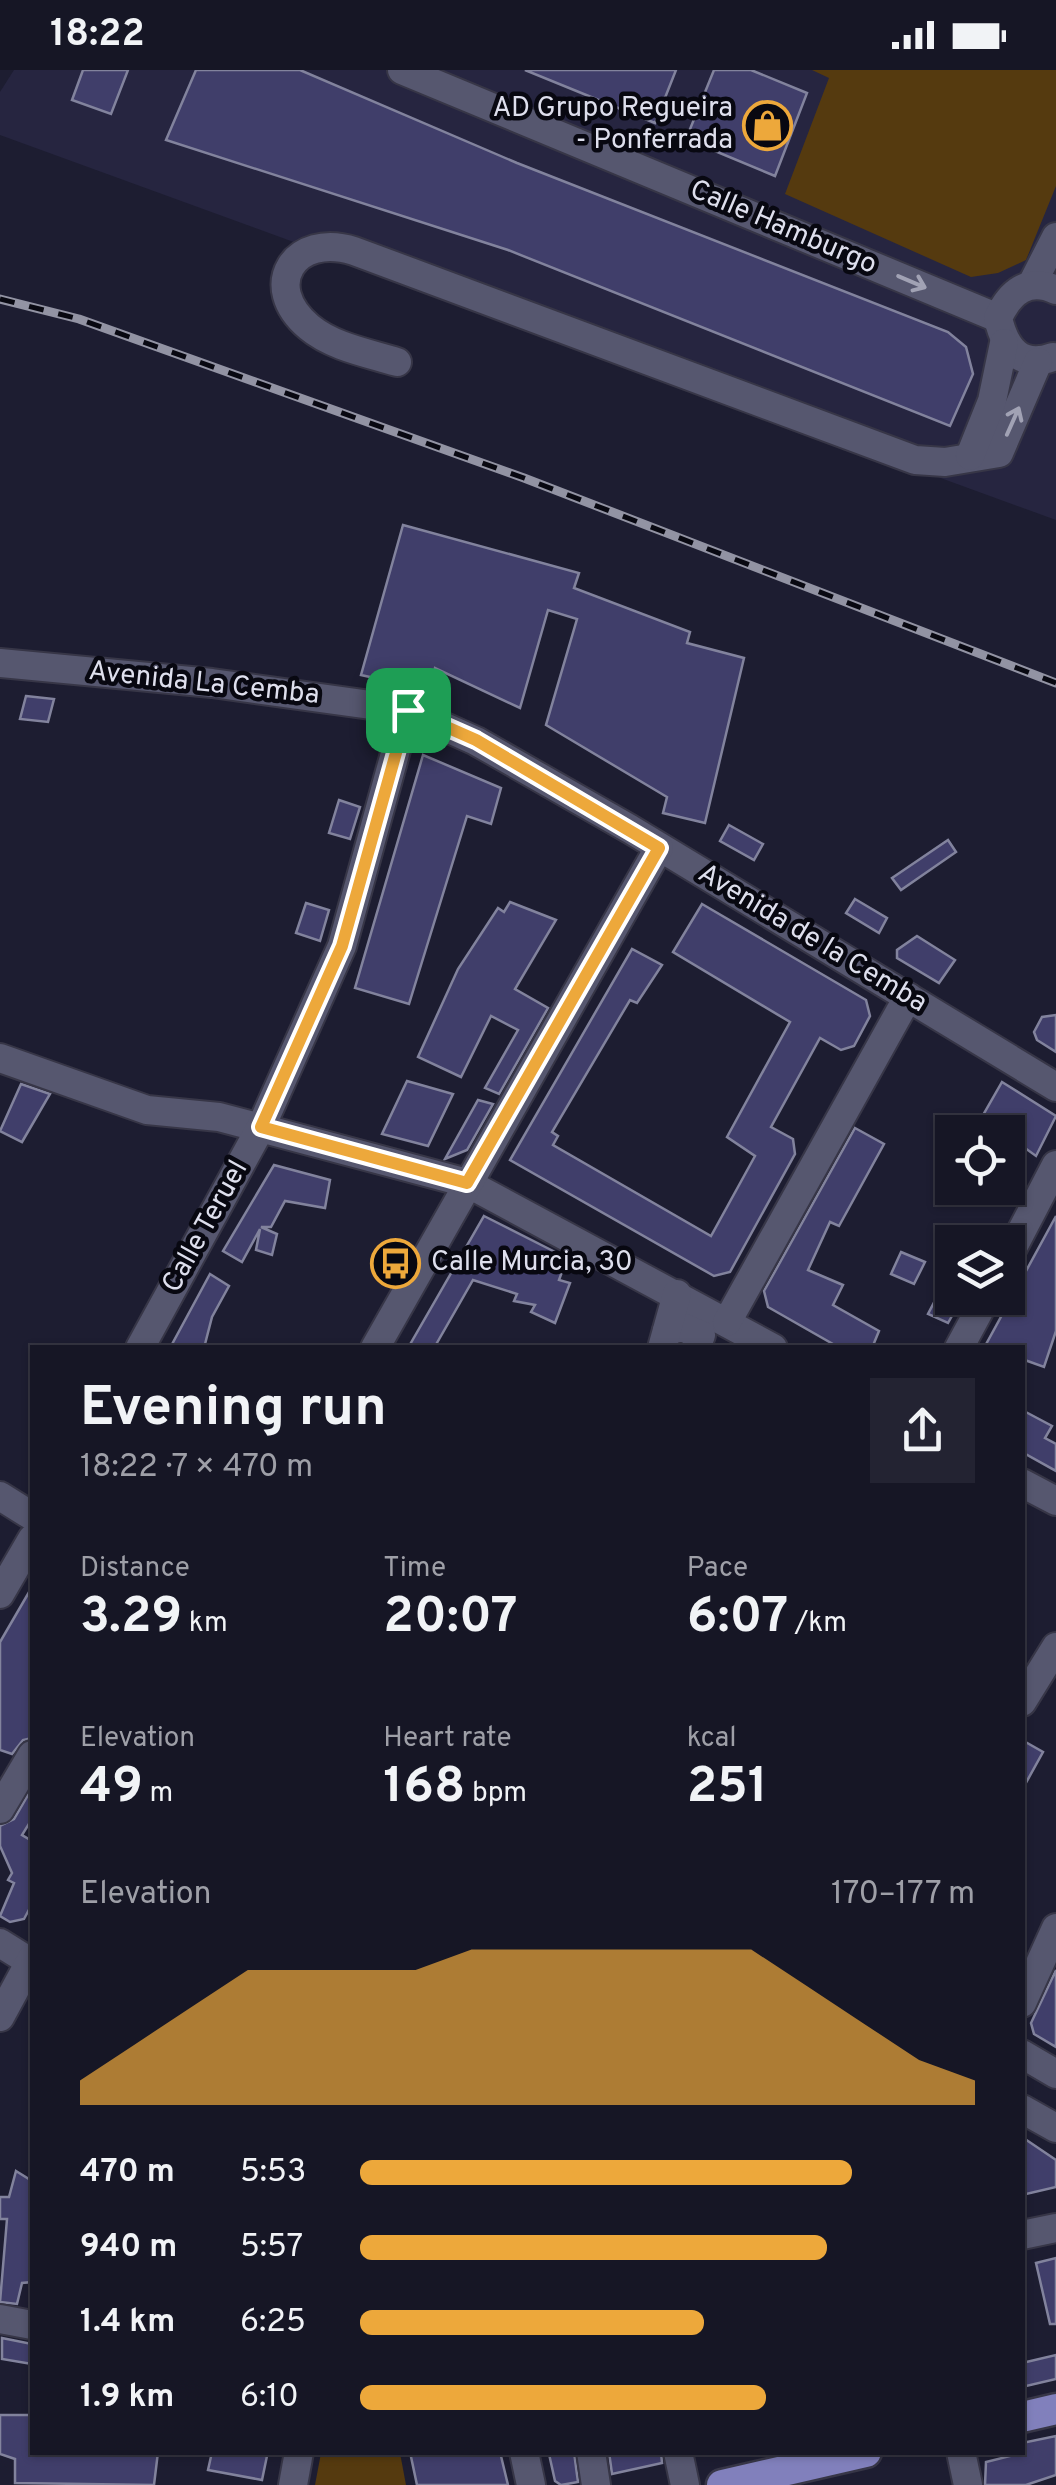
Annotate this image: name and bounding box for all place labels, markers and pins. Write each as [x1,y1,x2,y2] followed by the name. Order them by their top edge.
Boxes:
[492,91,733,159] place label: AD Grupo Regueira - Ponferrada
[742,99,794,151] shop icon: AD Grupo Regueira - Ponferrada
[366,668,451,753] pin
[370,1237,422,1289] bus stop icon: Calle Murcia, 30
[431,1245,633,1281] place label: Calle Murcia, 30

